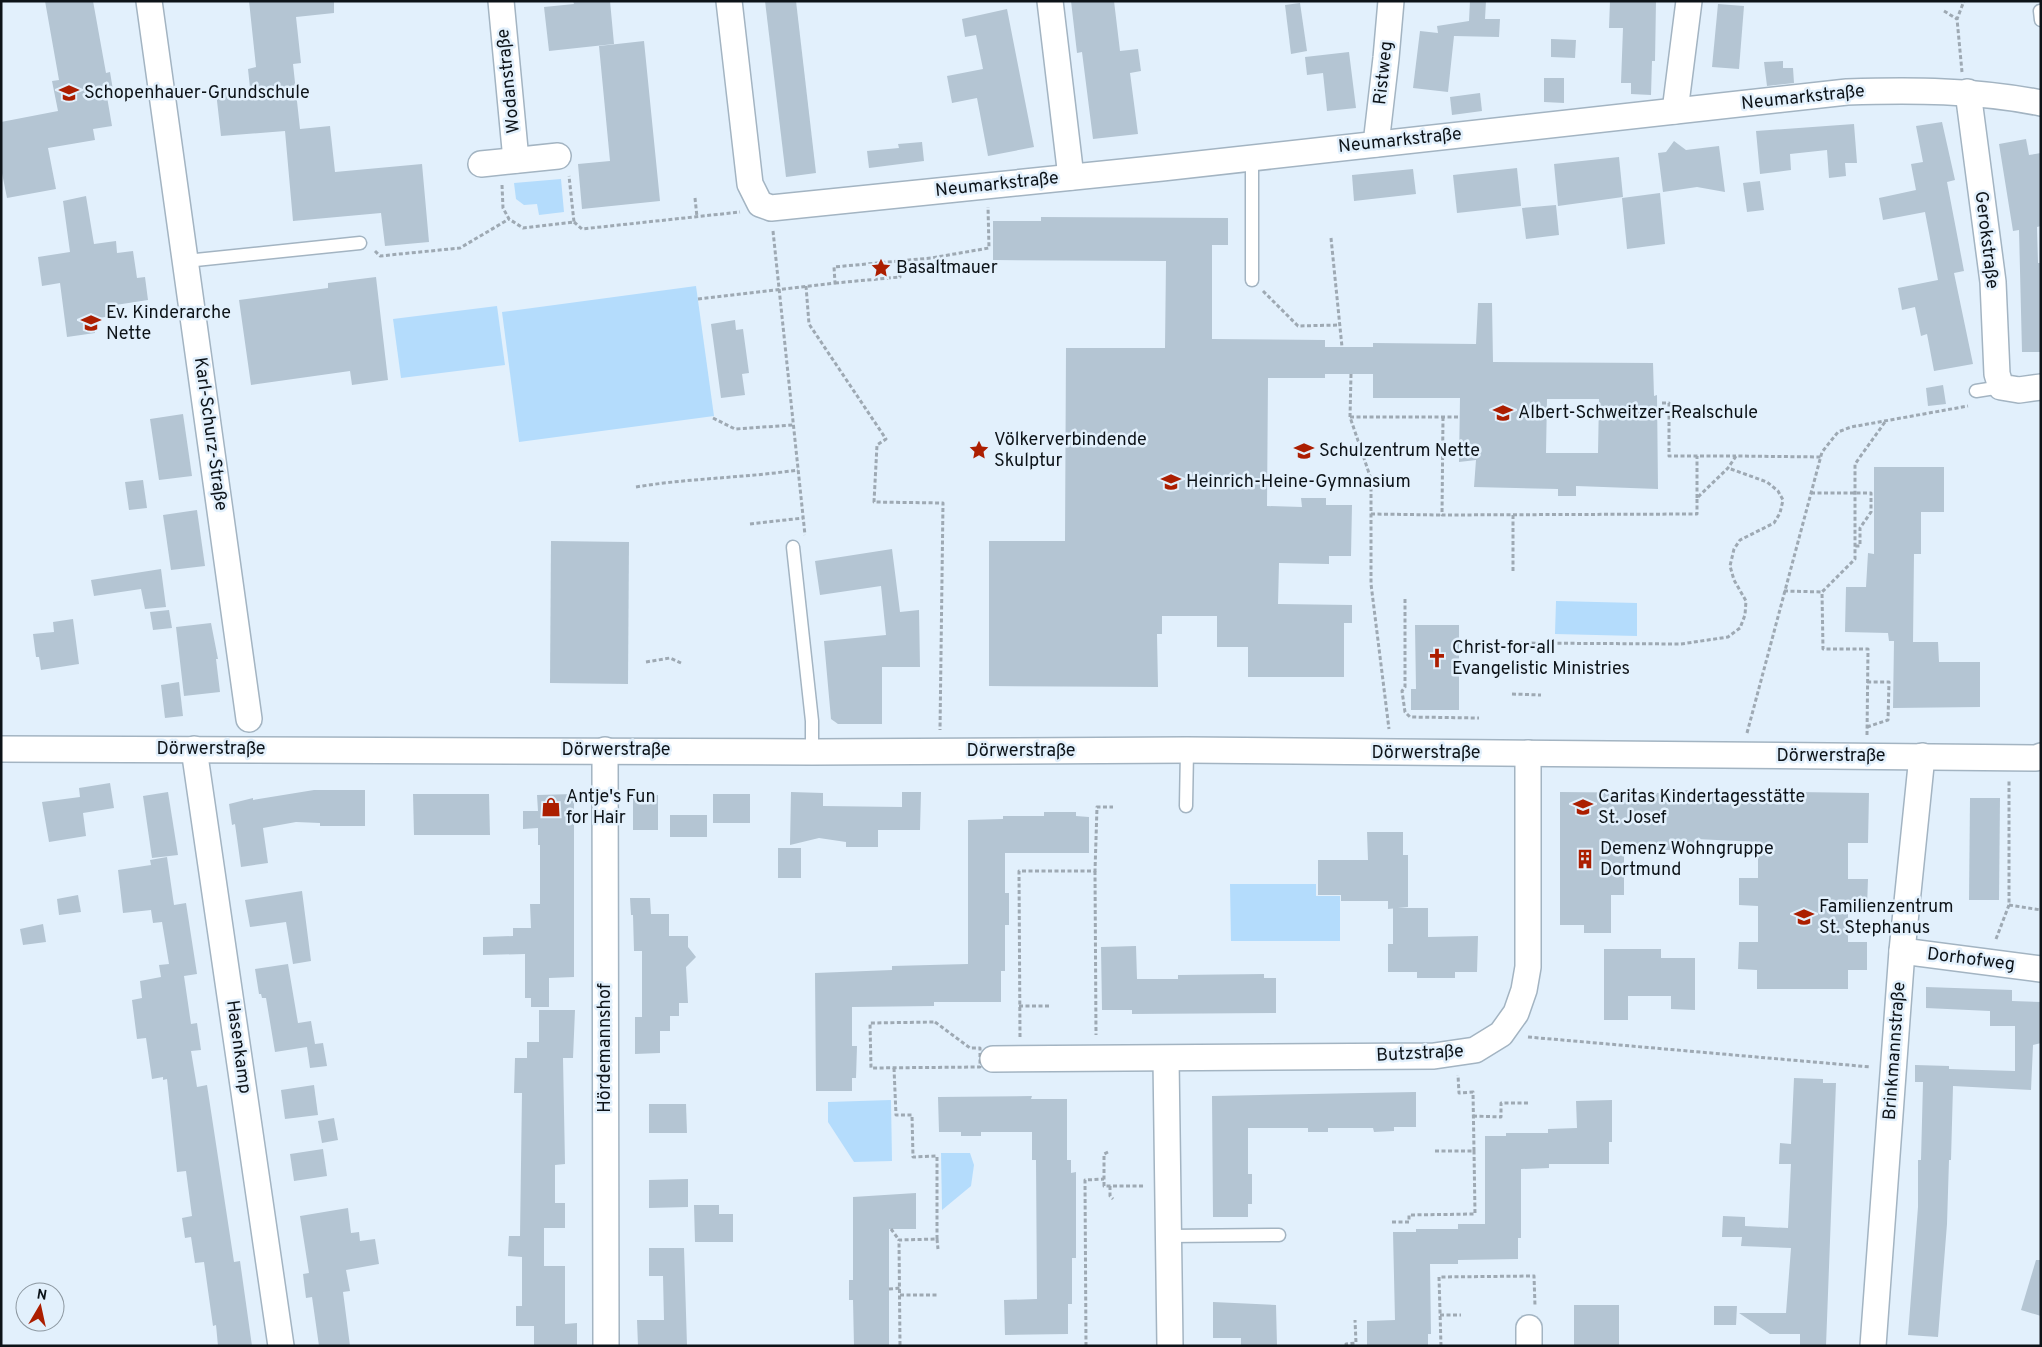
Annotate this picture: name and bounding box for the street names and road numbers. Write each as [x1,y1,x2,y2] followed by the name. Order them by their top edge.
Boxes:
[492,28,526,134] street label: Wodanstraße
[1369,40,1399,106] street label: Ristweg
[1740,80,1866,116] street label: Neumarkstraße
[1337,123,1463,159] street label: Neumarkstraße
[934,167,1060,203] street label: Neumarkstraße
[1969,190,2003,290] street label: Gerokstraße
[188,356,232,512] street label: Karl-Schurz-Straße
[156,738,266,761] street label: Dörwerstraße
[561,739,671,762] street label: Dörwerstraße
[966,740,1076,763] street label: Dörwerstraße
[1371,742,1481,765] street label: Dörwerstraße
[1776,745,1886,768] street label: Dörwerstraße
[1926,943,2016,977] street label: Dorhofweg
[1879,981,1911,1121] street label: Brinkmannstraße
[594,983,617,1113] street label: Hördemannshof
[220,999,256,1095] street label: Hasenkamp
[1376,1040,1464,1068] street label: Butzstraße

